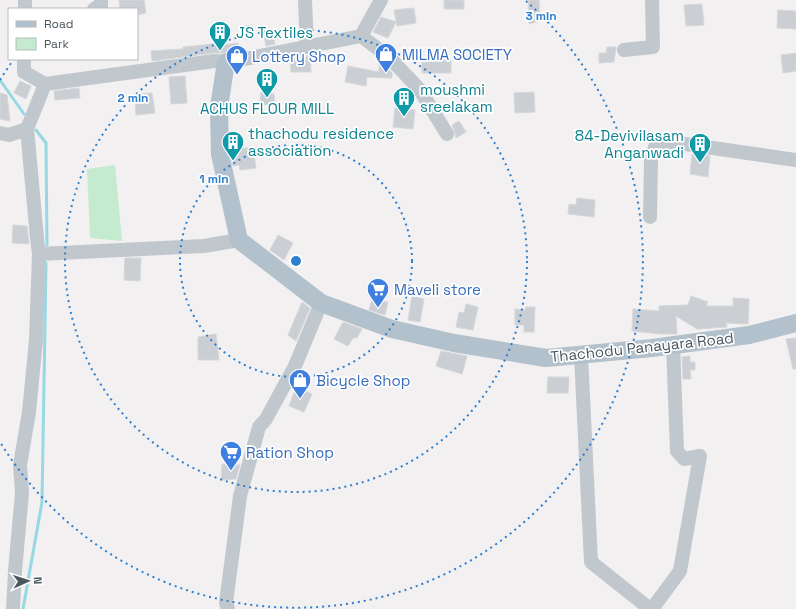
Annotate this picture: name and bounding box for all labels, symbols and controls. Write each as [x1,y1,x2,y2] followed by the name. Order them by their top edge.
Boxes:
[8,8,138,60] legend
[525,8,557,24] text: 3 min
[44,16,73,32] text: Road
[207,19,233,52] building icon: JS Textiles
[236,23,313,42] place label: JS Textiles
[44,36,69,52] text: Park
[373,41,399,74] shop icon: MILMA SOCIETY
[224,43,250,76] shop icon: Lottery Shop
[402,45,512,64] place label: MILMA SOCIETY
[252,47,346,66] place label: Lottery Shop
[254,66,280,99] building icon: ACHUS FLOUR MILL
[420,80,493,116] place label: moushmi sreelakam
[391,85,417,118] building icon: moushmi sreelakam
[117,90,149,106] text: 2 min
[200,99,334,118] place label: ACHUS FLOUR MILL
[248,124,394,160] place label: thachodu residence association
[575,126,684,162] place label: 84-Devivilasam Anganwadi
[220,129,246,162] building icon: thachodu residence association
[687,131,713,164] building icon: 84-Devivilasam Anganwadi
[199,171,229,187] text: 1 min
[289,254,303,268] centre of rings
[365,276,391,309] supermarket icon: Maveli store
[394,280,481,299] place label: Maveli store
[549,328,735,366] street label: Thachodu Panayara Road
[287,367,313,400] shop icon: Bicycle Shop
[316,371,410,390] place label: Bicycle Shop
[218,439,244,472] supermarket icon: Ration Shop
[246,443,334,462] place label: Ration Shop
[8,561,48,601] north arrow
[31,576,45,585] text: N

